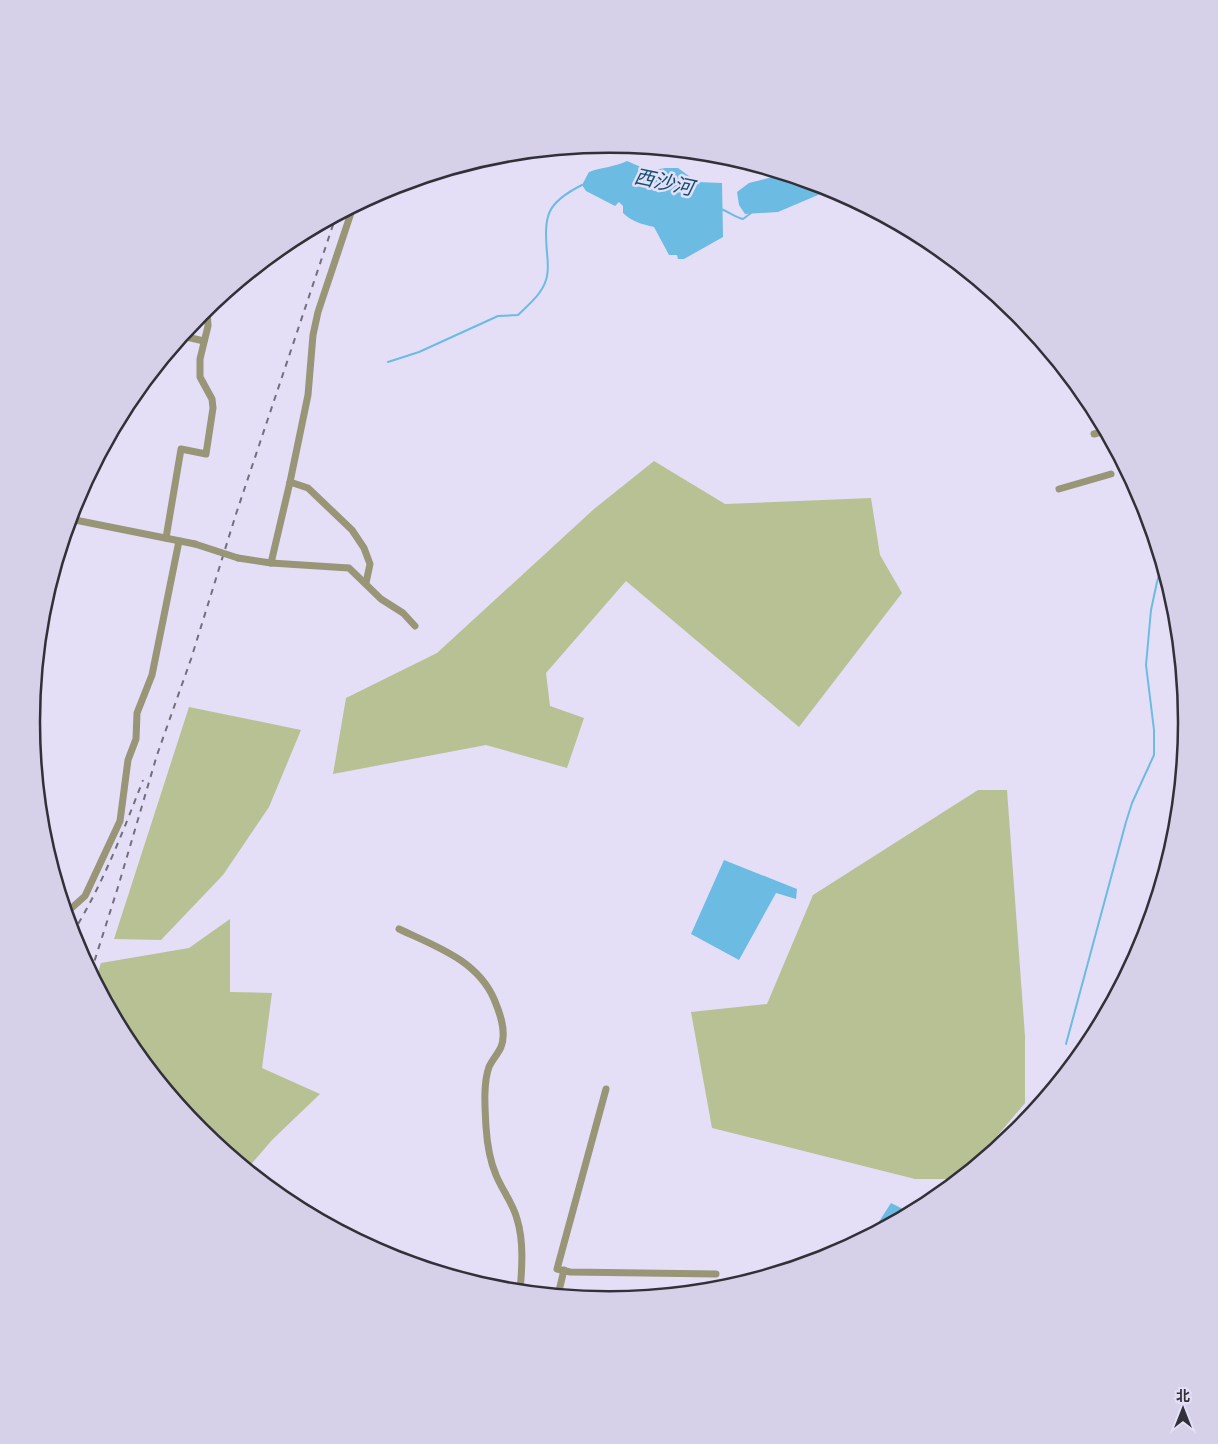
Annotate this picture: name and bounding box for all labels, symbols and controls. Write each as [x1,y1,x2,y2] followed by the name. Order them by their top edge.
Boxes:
[632,163,700,200] water label: 西沙河
[1158,1384,1208,1434] north arrow
[1176,1387,1190,1404] text: 北

